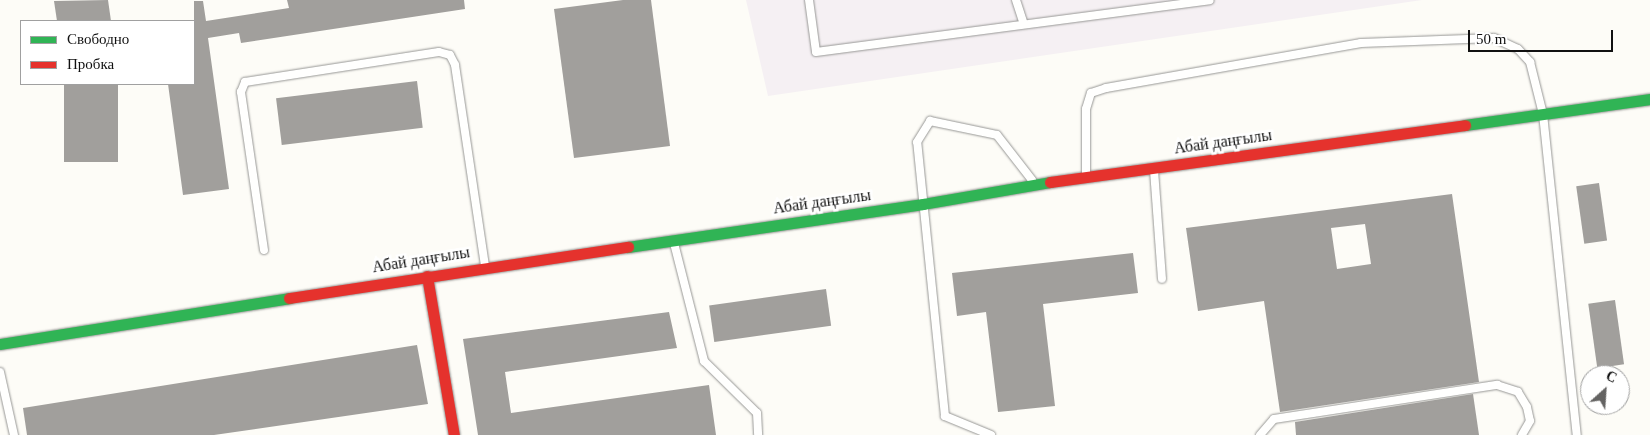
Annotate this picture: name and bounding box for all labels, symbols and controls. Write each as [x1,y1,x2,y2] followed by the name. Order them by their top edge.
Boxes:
[20,20,195,85] legend
[1470,20,1615,52] scale bar
[67,31,129,47] text: Свободно
[1476,31,1506,47] text: 50 m
[67,56,114,72] text: Пробка
[1173,126,1273,158] street label: Абай даңғылы
[772,186,872,218] street label: Абай даңғылы
[371,243,471,277] street label: Абай даңғылы
[1580,365,1630,415] north arrow
[1604,368,1619,386] text: С

